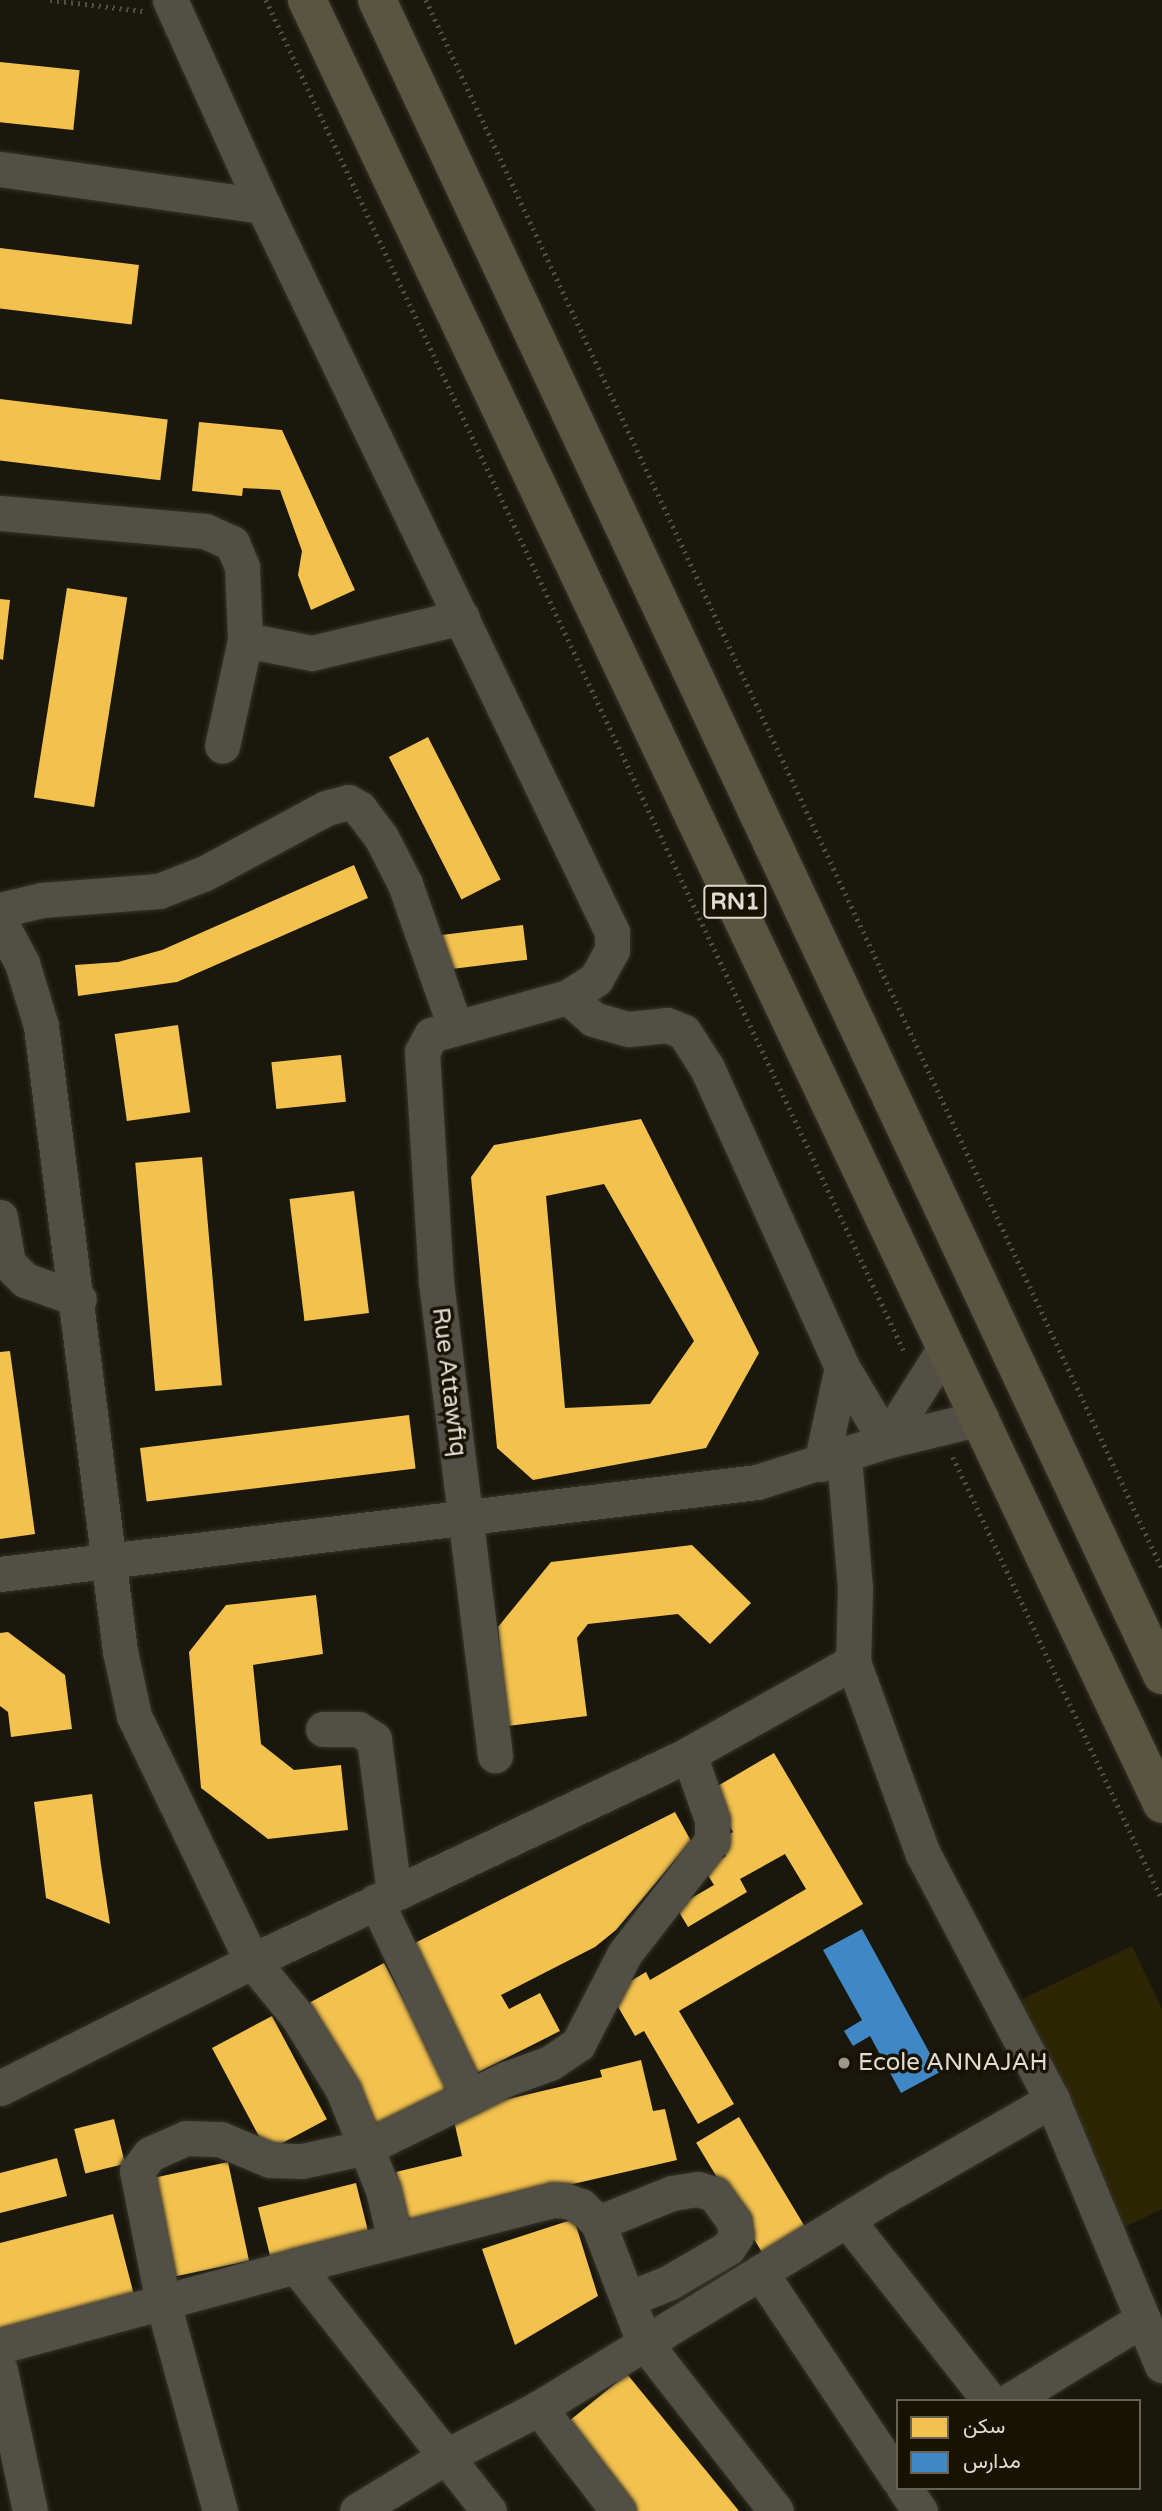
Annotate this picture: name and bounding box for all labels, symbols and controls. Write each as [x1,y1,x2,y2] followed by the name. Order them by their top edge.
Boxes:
[702,882,768,922] road number: RN1
[426,1306,472,1458] street label: Rue Attawfiq
[858,2049,1048,2077] place label: Ecole ANNAJAH
[836,2055,852,2071] marker: Ecole ANNAJAH
[896,2399,1141,2490] legend
[963,2414,1005,2439] text: سكن
[963,2449,1021,2474] text: مدارس

